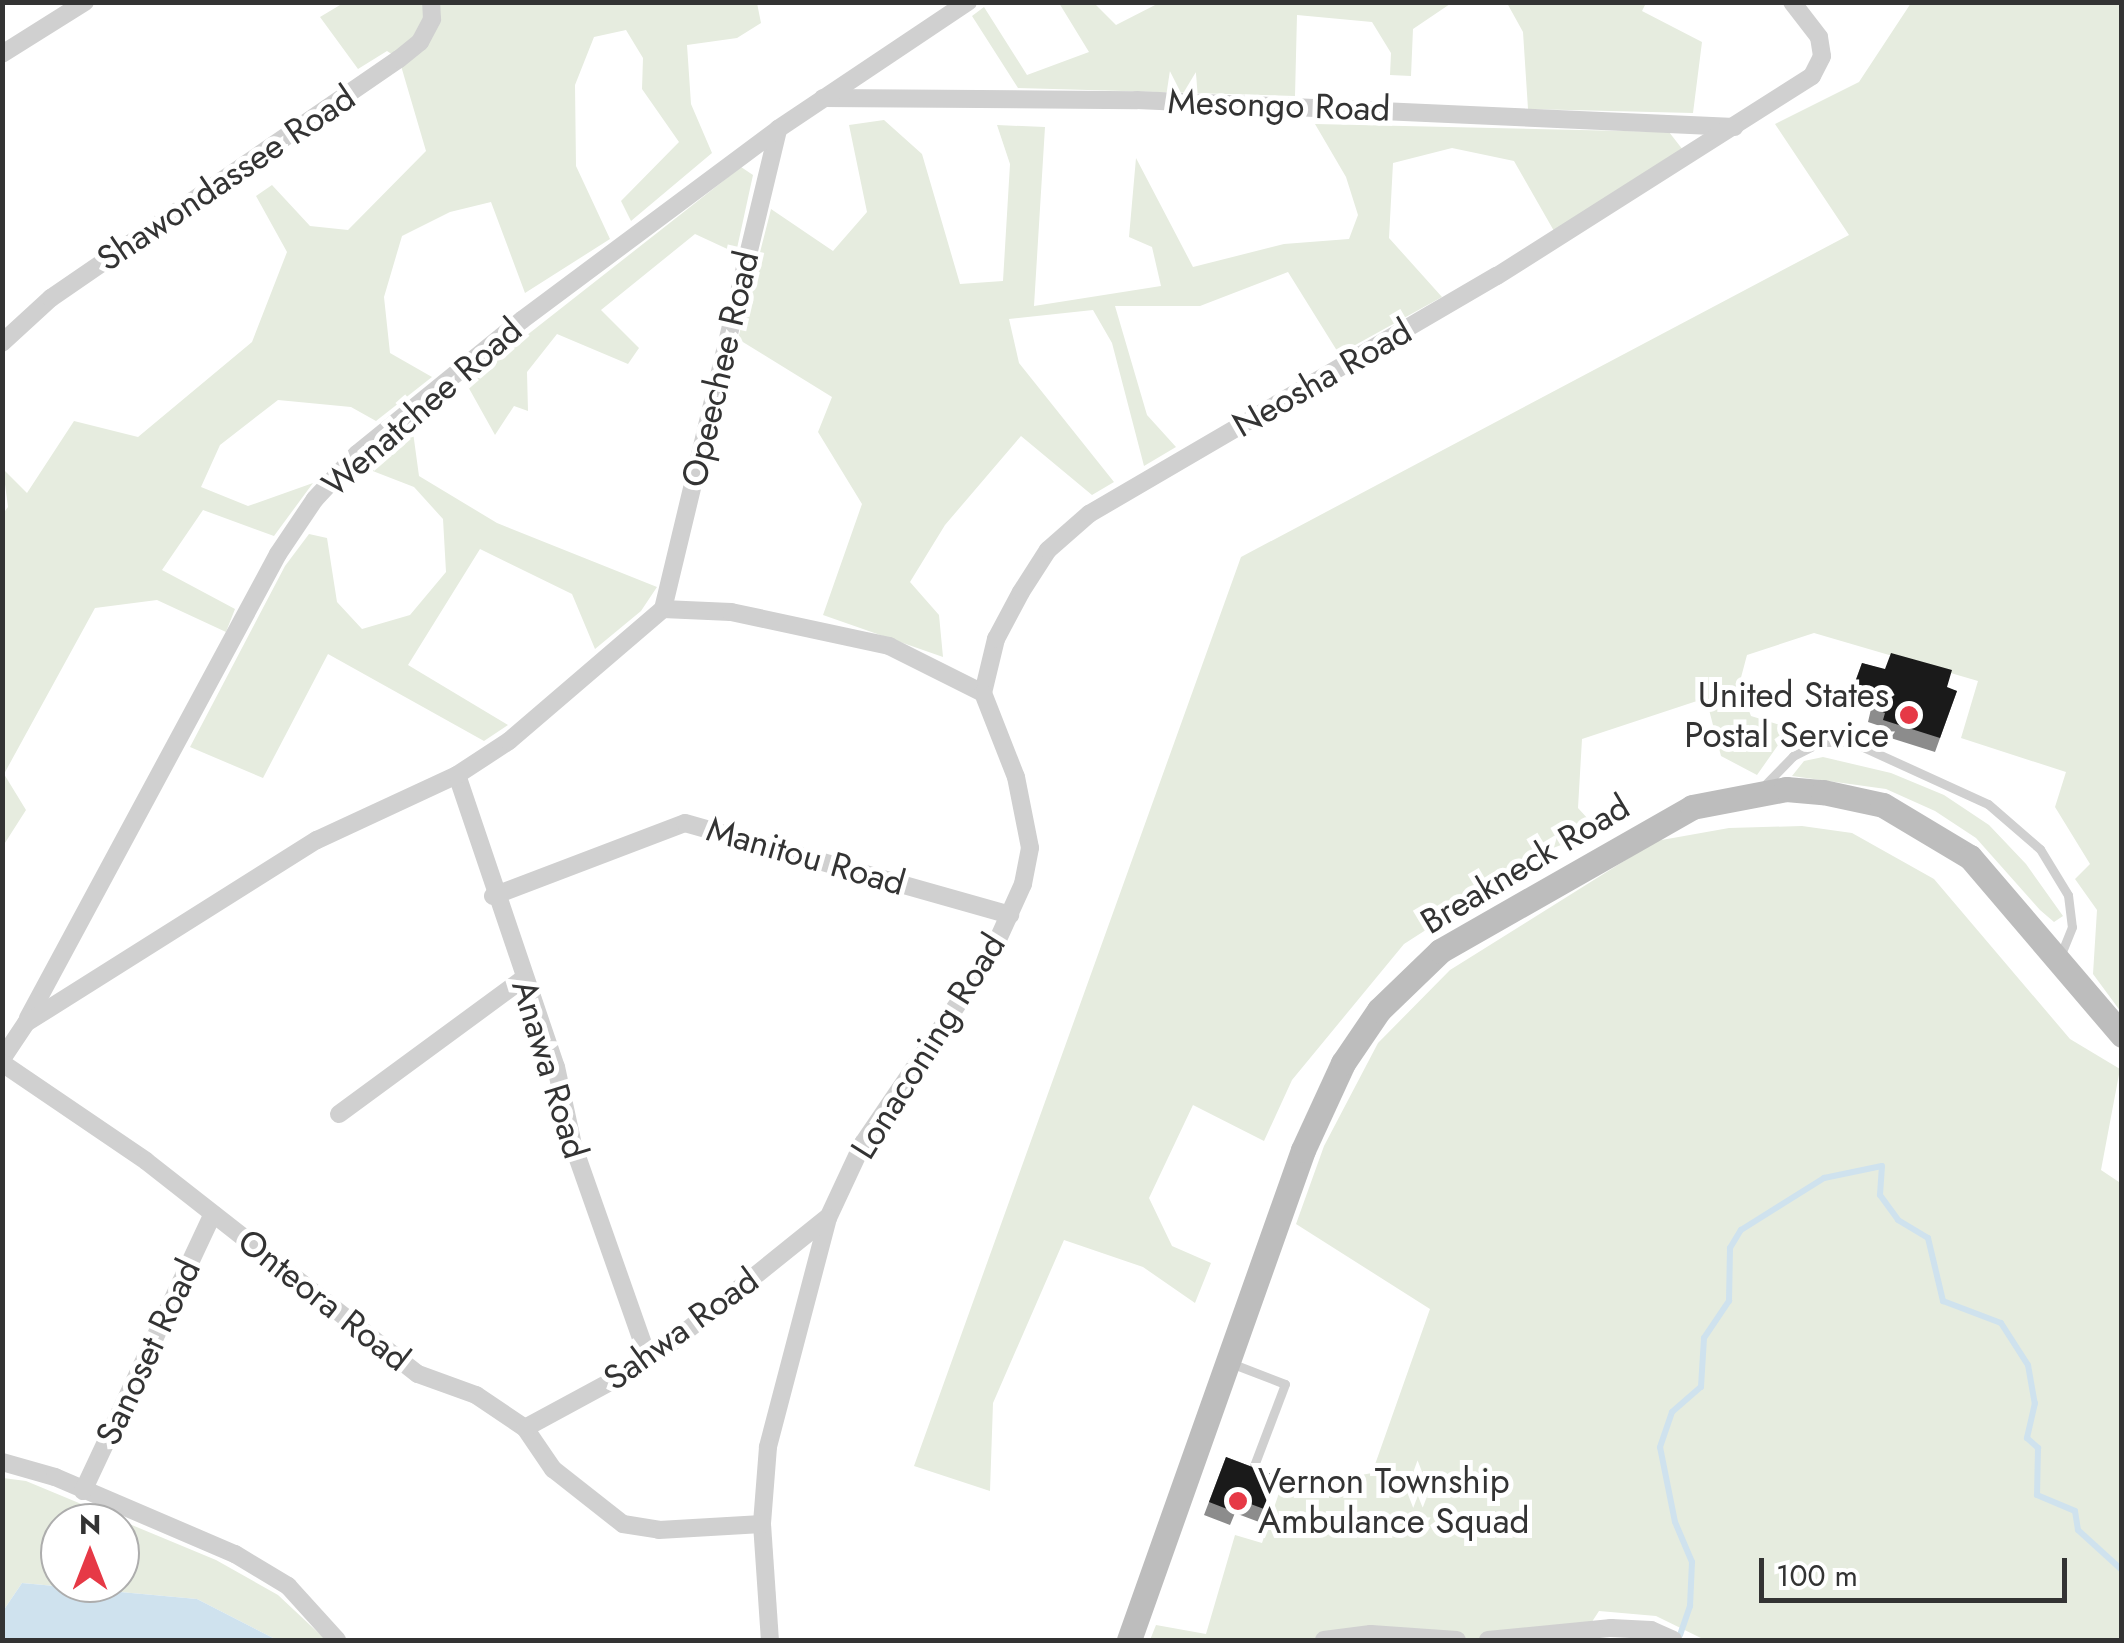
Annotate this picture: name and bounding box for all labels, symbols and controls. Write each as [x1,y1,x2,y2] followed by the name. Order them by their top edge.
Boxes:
[89,76,363,280] street label: Shawondassee Road
[1167,80,1391,130] street label: Mesongo Road
[672,247,768,491] street label: Opeechee Road
[314,309,530,505] street label: Wenatchee Road
[1225,310,1419,446] street label: Neosha Road
[1684,674,1889,756] place label: United States Postal Service
[1898,704,1920,726] marker: United States Postal Service
[1413,785,1637,943] street label: Breakneck Road
[702,808,910,904] street label: Manitou Road
[842,926,1014,1166] street label: Lonaconing Road
[503,975,597,1163] street label: Anawa Road
[230,1220,418,1380] street label: Onteora Road
[87,1252,209,1452] street label: Sanoset Road
[596,1259,766,1399] street label: Sahwa Road
[1258,1460,1530,1542] place label: Vernon Township Ambulance Squad
[1227,1490,1249,1512] marker: Vernon Township Ambulance Squad
[40,1503,140,1603] north arrow
[79,1504,101,1545] text: N
[1764,1538,2072,1600] scale bar
[1776,1554,1858,1597] text: 100 m

